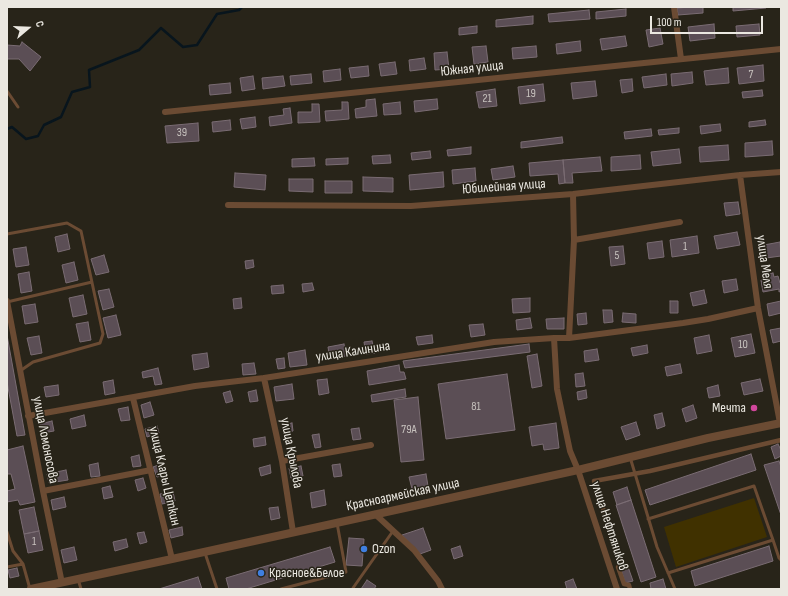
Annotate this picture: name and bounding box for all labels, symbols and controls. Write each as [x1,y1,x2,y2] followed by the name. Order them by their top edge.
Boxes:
[8,8,48,48] north arrow
[652,8,765,34] scale bar
[657,15,682,30] text: 100 m
[33,19,47,29] text: С
[440,57,504,81] street label: Южная улица
[749,68,753,82] house number: 7
[526,87,536,101] house number: 19
[482,92,492,106] house number: 21
[177,126,187,140] house number: 39
[462,176,546,198] street label: Юбилейная улица
[752,234,776,290] street label: улица Меля
[683,240,687,254] house number: 1
[615,249,619,263] house number: 5
[315,338,391,366] street label: улица Калинина
[738,338,748,352] house number: 10
[28,395,62,485] street label: улица Ломоносова
[471,400,481,414] house number: 81
[712,400,746,416] place label: Мечта
[749,403,759,413] marker: Мечта
[276,416,306,490] street label: улица Крылова
[401,423,417,437] house number: 79А
[144,425,184,527] street label: улица Клары Цеткин
[345,475,461,515] street label: Красноармейская улица
[587,479,631,573] street label: улица Нефтяников
[32,535,36,549] house number: 1
[372,541,396,557] place label: Ozon
[359,544,369,554] marker: Ozon
[269,565,344,581] place label: Красное&Белое
[256,568,266,578] marker: Красное&Белое

